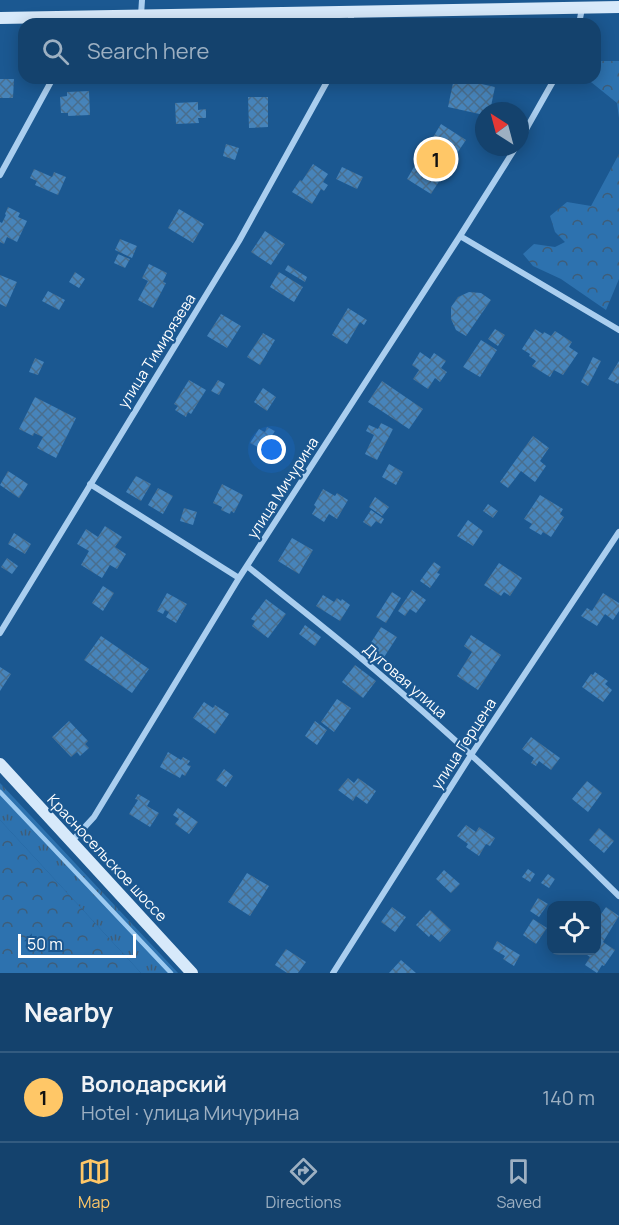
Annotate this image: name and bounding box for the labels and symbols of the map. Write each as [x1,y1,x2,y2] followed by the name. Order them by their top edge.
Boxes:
[475,102,529,156] north arrow
[416,136,456,182] pin: 1
[113,289,200,412] street label: улица Тимирязева
[242,433,323,543] street label: улица Мичурина
[257,435,286,464] your location
[359,638,452,723] street label: Дуговая улица
[426,694,501,794] street label: улица Герцена
[43,789,172,926] street label: Красносельское шоссе
[18,931,136,958] scale bar

